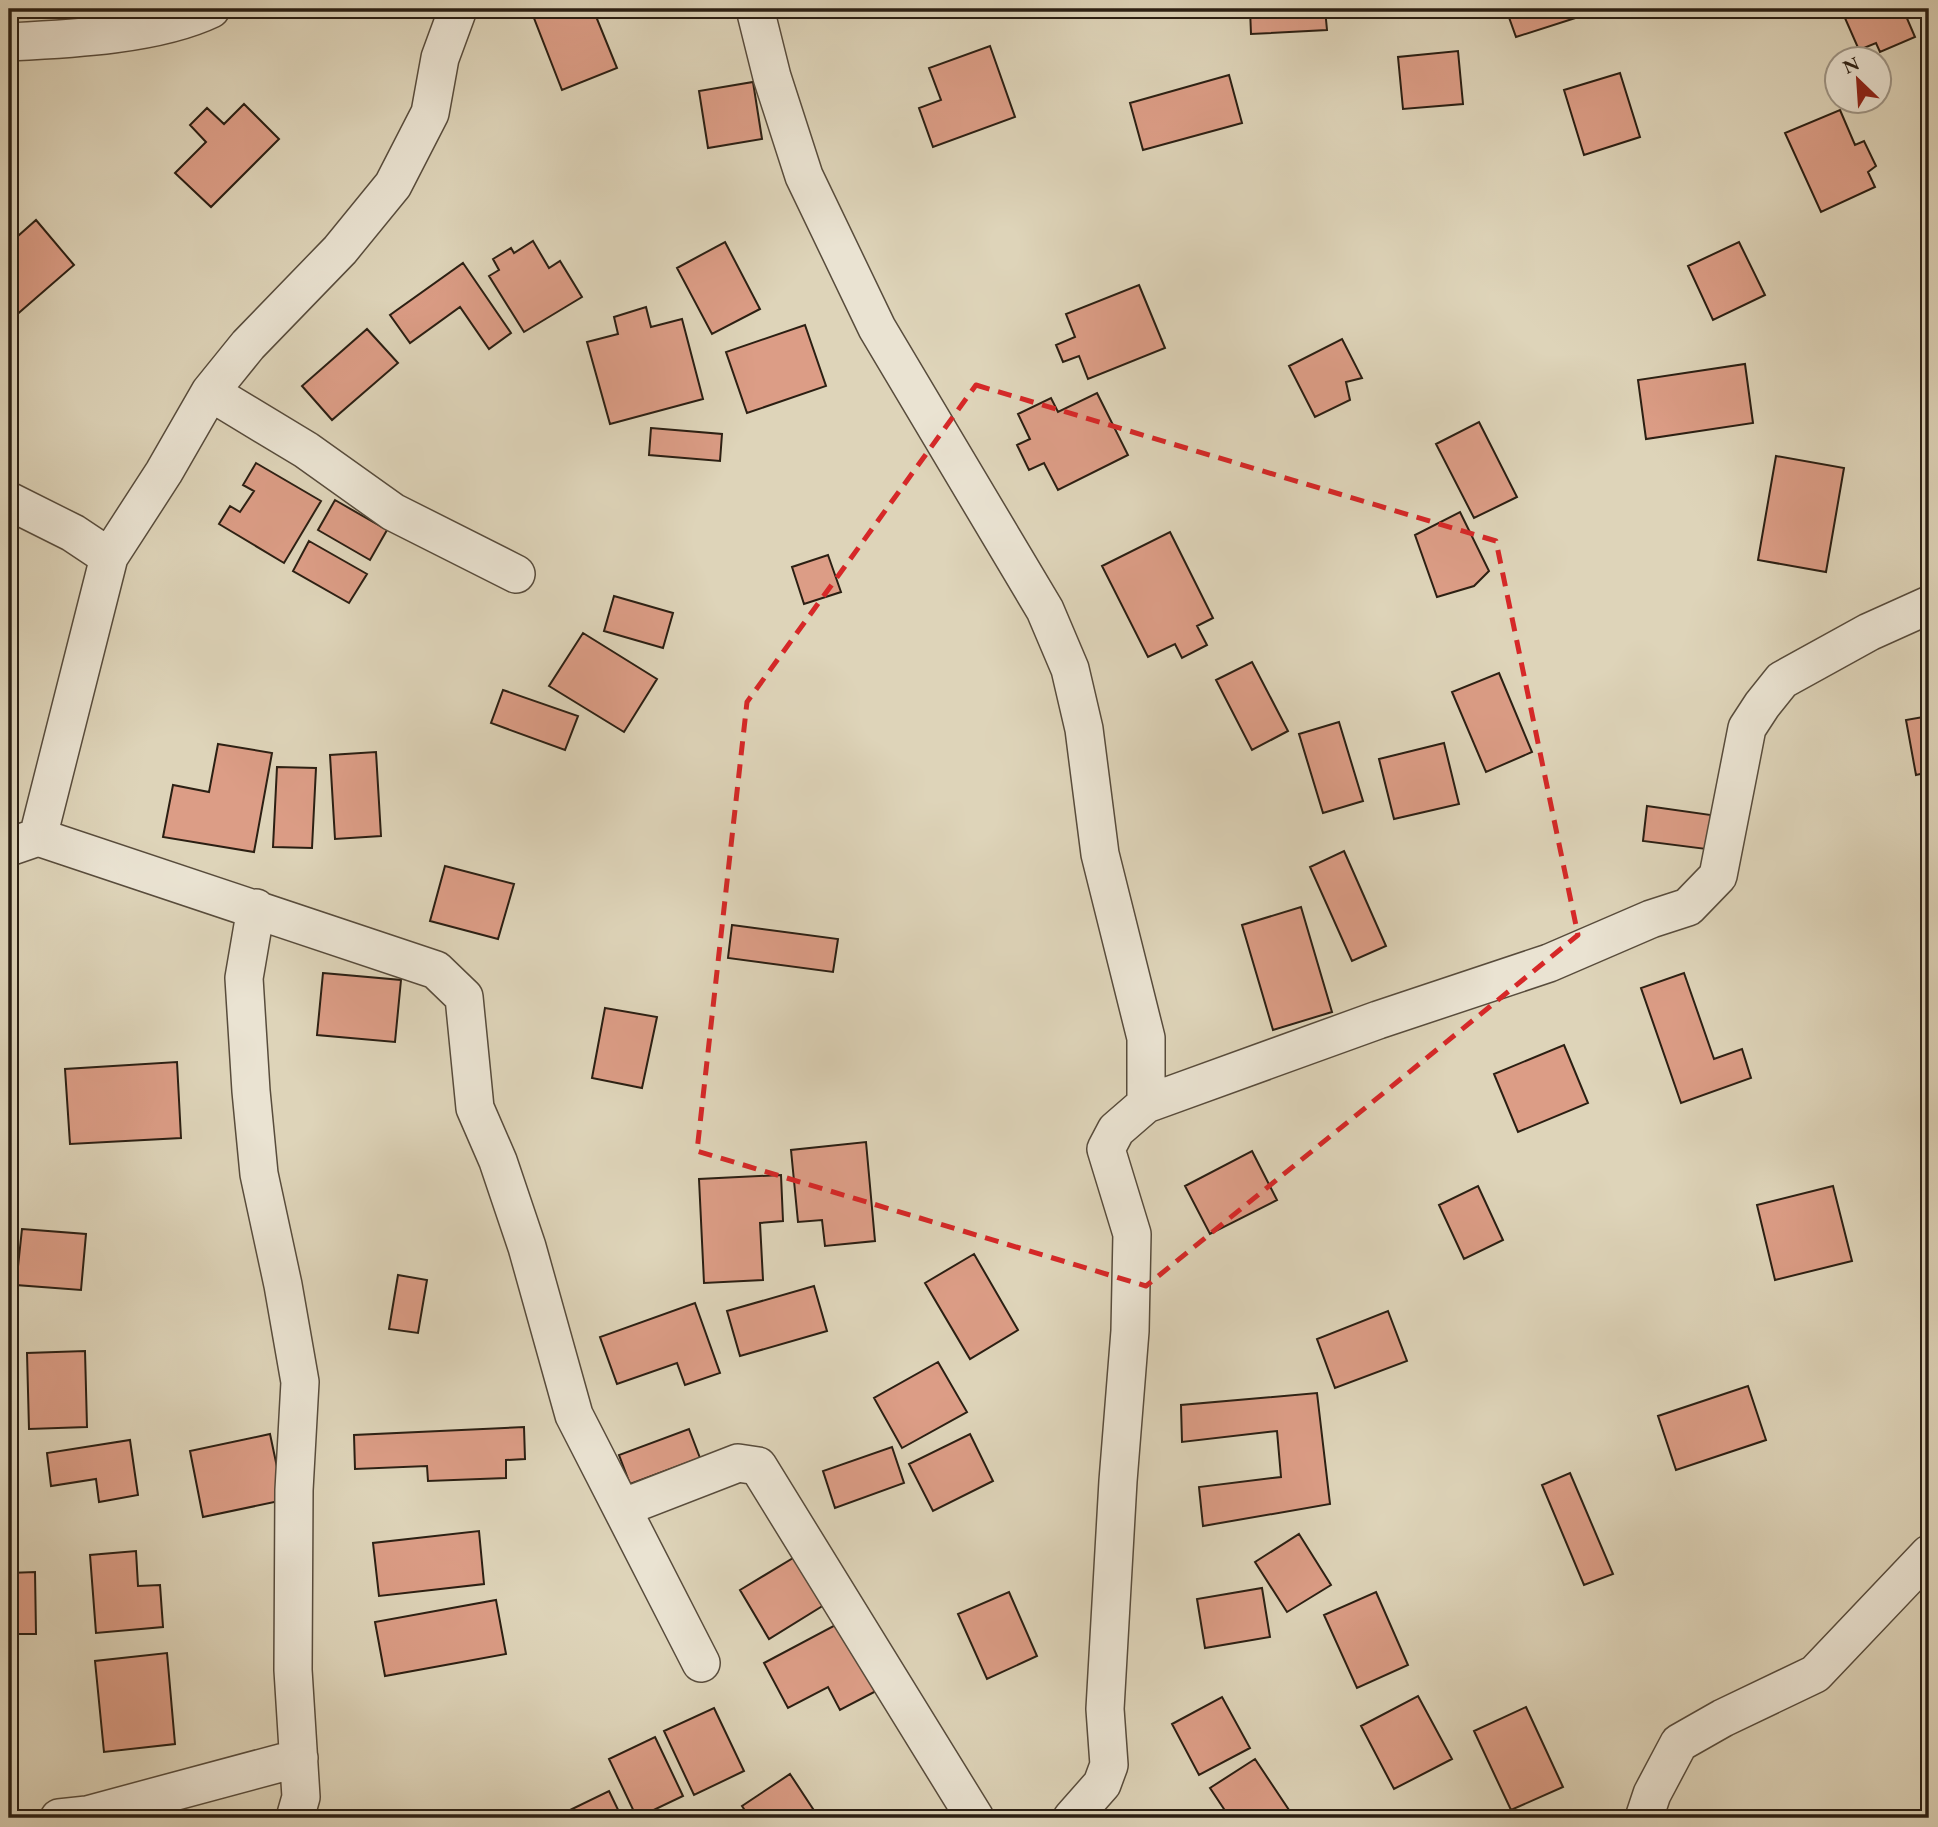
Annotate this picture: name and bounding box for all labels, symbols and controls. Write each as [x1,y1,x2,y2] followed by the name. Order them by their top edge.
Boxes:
[1822,46,1892,116] north arrow
[1839,50,1864,80] text: N

